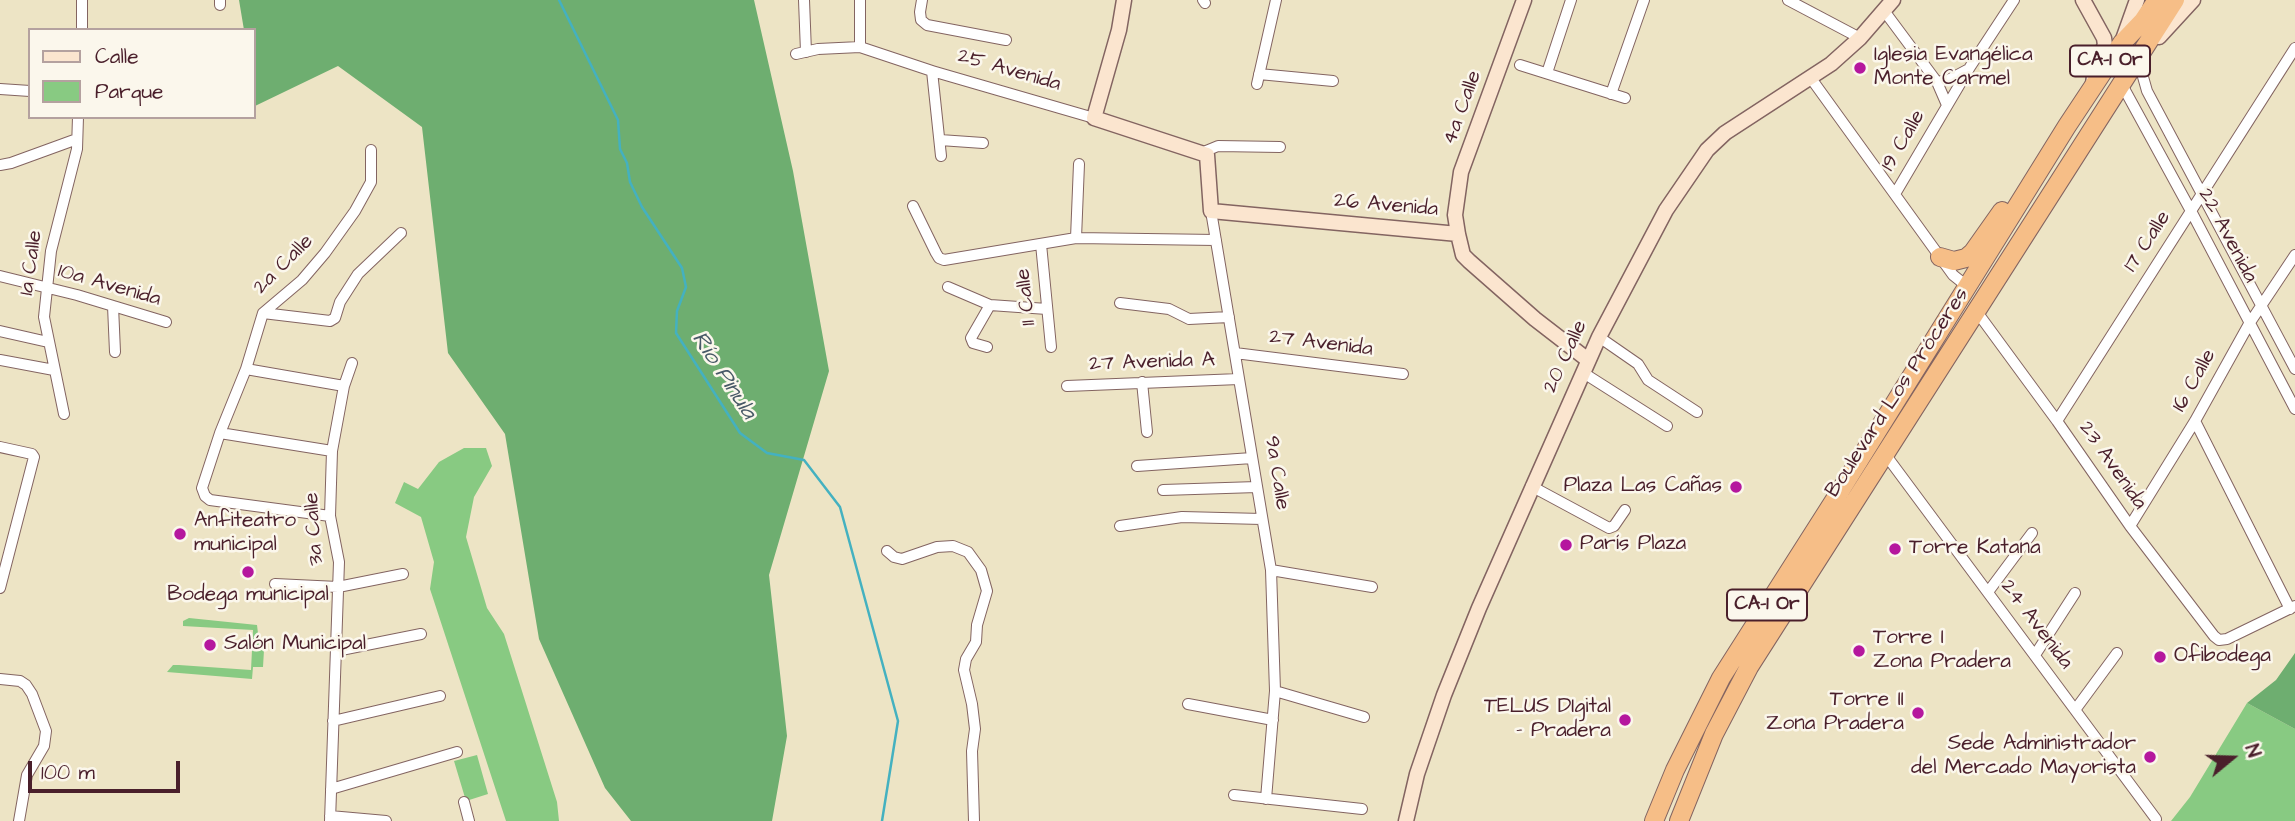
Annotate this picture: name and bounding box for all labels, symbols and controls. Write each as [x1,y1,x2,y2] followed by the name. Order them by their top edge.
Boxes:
[28,28,256,119] legend
[95,42,139,71] text: Calle
[1874,43,2033,93] place label: Iglesia Evangélica Monte Carmel
[955,44,1063,98] street label: 25 Avenida
[2070,45,2150,76] road number: CA-1 Or
[1852,60,1868,76] marker: Iglesia Evangélica Monte Carmel
[1438,68,1488,148] street label: 4a Calle
[95,77,163,106] text: Parque
[1876,106,1932,176] street label: 19 Calle
[2192,184,2262,288] street label: 22 Avenida
[1333,189,1439,223] street label: 26 Avenida
[2119,207,2177,277] street label: 17 Calle
[15,229,49,297] street label: 1a Calle
[249,230,319,300] street label: 2a Calle
[55,259,163,313] street label: 10a Avenida
[1011,267,1043,327] street label: 11 Calle
[1821,284,1975,502] street label: Boulevard Los Próceres
[1538,317,1594,397] street label: 20 Calle
[1268,325,1374,363] street label: 27 Avenida
[685,327,761,425] water label: Río Pinula
[2168,345,2222,417] street label: 16 Calle
[1089,348,1215,378] street label: 27 Avenida A
[2072,417,2152,515] street label: 23 Avenida
[1258,434,1294,512] street label: 9a Calle
[1564,474,1722,500] place label: Plaza Las Cañas
[1728,479,1744,495] marker: Plaza Las Cañas
[300,492,330,566] street label: 3a Calle
[194,509,296,559] place label: Anfiteatro municipal
[172,526,188,542] marker: Anfiteatro municipal
[1580,532,1686,558] place label: París Plaza
[1909,536,2041,562] place label: Torre Katana
[1558,537,1574,553] marker: París Plaza
[1887,541,1903,557] marker: Torre Katana
[240,564,256,580] marker: Bodega municipal
[1994,575,2078,675] street label: 24 Avenida
[167,583,329,609] place label: Bodega municipal
[1727,590,1807,620] road number: CA-1 Or
[1873,626,2011,676] place label: Torre I Zona Pradera
[224,632,366,658] place label: Salón Municipal
[202,637,218,653] marker: Salón Municipal
[1851,643,1867,659] marker: Torre I Zona Pradera
[2174,644,2271,670] place label: Ofibodega
[2152,649,2168,665] marker: Ofibodega
[1766,688,1904,738] place label: Torre II Zona Pradera
[1484,695,1611,745] place label: TELUS DIgital - Pradera
[1910,705,1926,721] marker: Torre II Zona Pradera
[1617,712,1633,728] marker: TELUS DIgital - Pradera
[2197,723,2267,793] north arrow
[1911,732,2136,782] place label: Sede Administrador del Mercado Mayorista
[2238,741,2267,761] text: N
[32,748,184,792] scale bar
[2142,749,2158,765] marker: Sede Administrador del Mercado Mayorista
[41,758,95,787] text: 100 m

